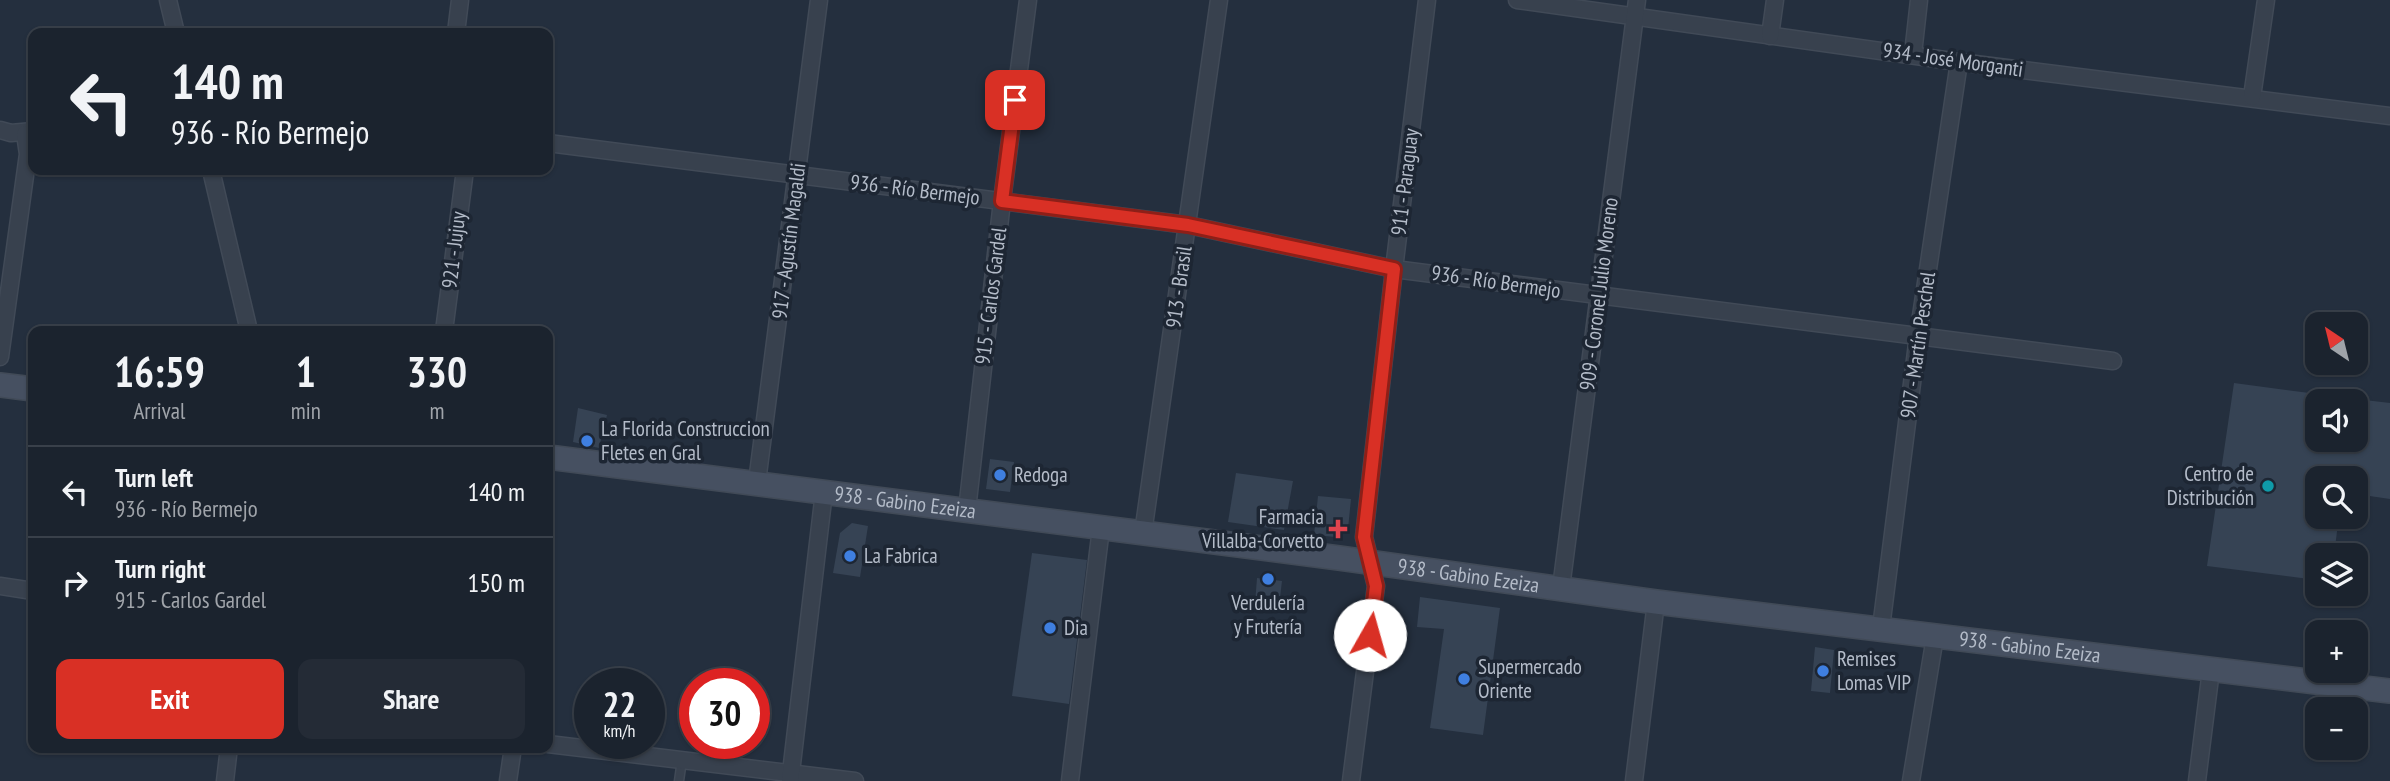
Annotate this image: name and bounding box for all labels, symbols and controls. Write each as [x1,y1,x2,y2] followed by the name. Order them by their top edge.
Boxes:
[1881,36,2025,83] street label: 934 - José Morganti
[171,49,284,113] text: 140 m
[56,56,147,147] icon: left
[985,70,1045,130] pin
[996,81,1034,119] icon: arrive
[171,111,369,153] text: 936 - Río Bermejo
[1385,127,1424,237] street label: 911 - Paraguay
[766,161,811,321] street label: 917 - Agustín Magaldi
[849,168,981,211] street label: 936 - Río Bermejo
[1573,196,1624,392] street label: 909 - Coronel Julio Moreno
[435,210,472,290] street label: 921 - Jujuy
[969,226,1012,366] street label: 915 - Carlos Gardel
[1159,244,1198,330] street label: 913 - Brasil
[1430,259,1562,304] street label: 936 - Río Bermejo
[1894,270,1941,420] street label: 907 - Martín Peschel
[2305,312,2368,374] north arrow
[2305,312,2368,760] map controls
[114,344,205,399] text: 16:59
[296,344,316,399] text: 1
[407,344,467,399] text: 330
[2305,389,2368,452] button: sound
[133,396,185,425] text: Arrival
[291,396,321,425] text: min
[429,396,444,425] text: m
[601,415,770,466] place label: La Florida Construccion Fletes en Gral
[579,433,595,449] marker: La Florida Construccion Fletes en Gral
[2167,460,2254,511] place label: Centro de Distribución
[115,461,193,494] text: Turn left
[1014,461,1068,488] place label: Redoga
[2305,466,2368,529] button: search
[992,467,1008,483] marker: Redoga
[56,473,94,511] icon: left
[467,475,525,508] text: 140 m
[2260,478,2276,494] marker: Centro de Distribución
[833,480,978,525] street label: 938 - Gabino Ezeiza
[115,494,258,523] text: 936 - Río Bermejo
[1201,503,1324,554] place label: Farmacia Villalba-Corvetto
[1330,521,1346,537] marker: Farmacia Villalba-Corvetto
[864,542,938,569] place label: La Fabrica
[2305,543,2368,606] button: layers
[842,548,858,564] marker: La Fabrica
[115,552,206,585] text: Turn right
[1396,552,1541,599] street label: 938 - Gabino Ezeiza
[56,564,94,602] icon: right
[467,566,525,599] text: 150 m
[1260,571,1276,587] marker: Verdulería y Frutería
[115,585,266,614] text: 915 - Carlos Gardel
[1230,589,1305,640] place label: Verdulería y Frutería
[1333,598,1407,672] position arrow
[1064,614,1088,641] place label: Dia
[1042,620,1058,636] marker: Dia
[2305,620,2368,683] button: +
[1957,625,2102,669] street label: 938 - Gabino Ezeiza
[1837,645,1911,696] place label: Remises Lomas VIP
[1478,653,1582,704] place label: Supermercado Oriente
[56,659,284,739] button: Exit
[298,659,525,739] button: Share
[1815,663,1831,679] marker: Remises Lomas VIP
[679,668,770,759] speed limit sign: 30
[1456,671,1472,687] marker: Supermercado Oriente
[603,681,636,727] text: 22
[2305,697,2368,760] button: −
[604,719,635,742] text: km/h

